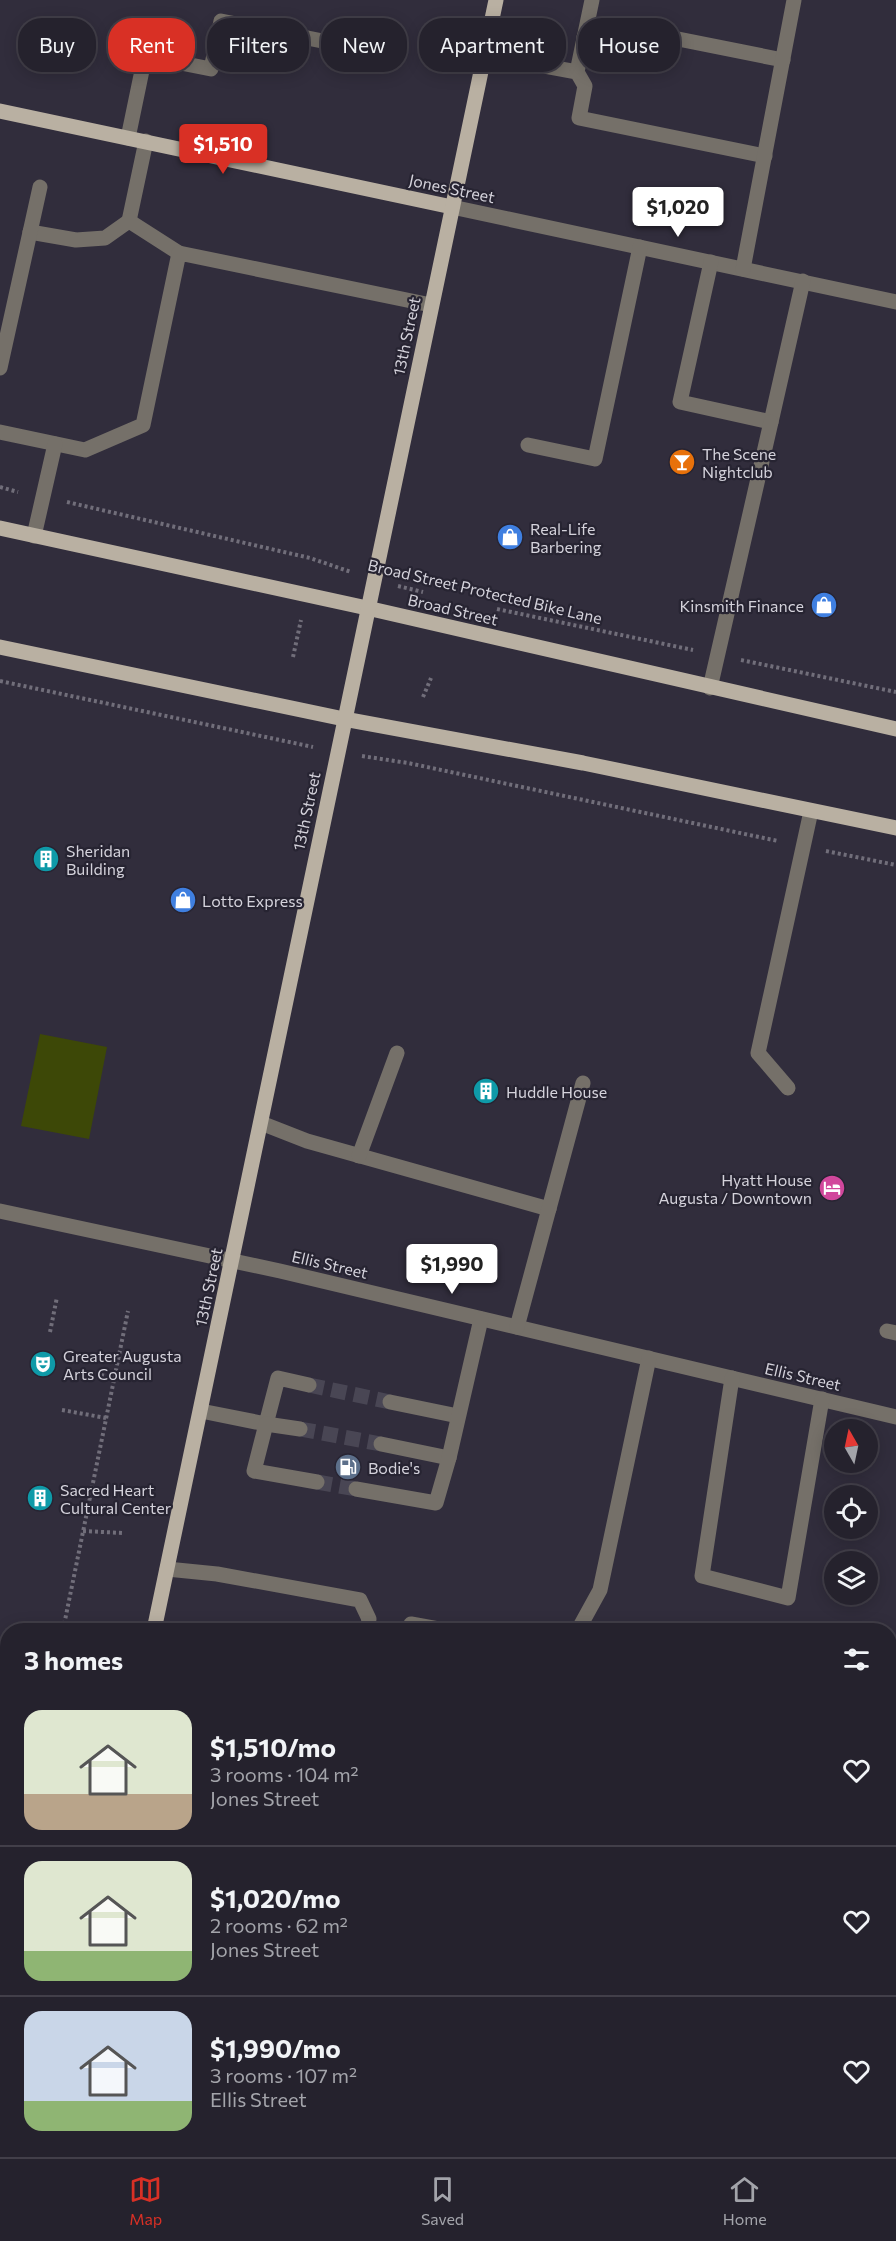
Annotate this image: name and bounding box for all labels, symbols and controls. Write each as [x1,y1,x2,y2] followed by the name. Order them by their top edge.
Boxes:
[18,18,96,72] chip: Buy
[108,18,195,72] chip: Rent
[207,18,309,72] chip: Filters
[321,18,407,72] chip: New
[419,18,566,72] chip: Apartment
[578,18,680,72] chip: House
[174,124,272,175] pin: $1,510
[193,131,253,155] text: $1,510
[407,170,497,206] street label: Jones Street
[629,187,727,238] pin: $1,020
[647,194,709,218] text: $1,020
[388,294,424,377] street label: 13th Street
[702,444,776,481] place label: The Scene Nightclub
[667,447,697,477] bar icon: The Scene Nightclub
[530,519,602,556] place label: Real-Life Barbering
[495,522,525,552] shop icon: Real-Life Barbering
[366,555,604,627] street label: Broad Street Protected Bike Lane
[406,589,500,629] street label: Broad Street
[809,590,839,620] shop icon: Kinsmith Finance
[679,596,804,615] place label: Kinsmith Finance
[288,769,324,852] street label: 13th Street
[66,841,130,878] place label: Sheridan Building
[31,844,61,874] building icon: Sheridan Building
[168,885,198,915] shop icon: Lotto Express
[202,891,303,910] place label: Lotto Express
[471,1076,501,1106] building icon: Huddle House
[506,1082,607,1101] place label: Huddle House
[658,1170,812,1207] place label: Hyatt House Augusta / Downtown
[817,1173,847,1203] hotel icon: Hyatt House Augusta / Downtown
[403,1244,501,1295] pin: $1,990
[190,1245,226,1328] street label: 13th Street
[290,1246,370,1282] street label: Ellis Street
[420,1251,484,1275] text: $1,990
[63,1346,182,1383] place label: Greater Augusta Arts Council
[28,1349,58,1379] theatre icon: Greater Augusta Arts Council
[763,1358,843,1394] street label: Ellis Street
[824,1419,878,1473] north arrow
[824,1419,878,1605] map controls
[333,1452,363,1482] fuel station icon: Bodie's
[368,1458,420,1477] place label: Bodie's
[60,1480,172,1517] place label: Sacred Heart Cultural Center
[25,1483,55,1513] building icon: Sacred Heart Cultural Center
[824,1485,878,1539] button: locate
[824,1551,878,1605] button: layers
[840,1643,873,1676] icon: filters
[24,1644,123,1675] text: 3 homes
[210,1731,336,1762] text: $1,510/mo
[72,1734,144,1806] icon: home
[840,1754,873,1787] icon: heart
[210,1762,359,1786] text: 3 rooms · 104 m²
[210,1786,319,1810] text: Jones Street
[210,1882,341,1913] text: $1,020/mo
[72,1885,144,1957] icon: home
[840,1905,873,1938] icon: heart
[210,1913,348,1937] text: 2 rooms · 62 m²
[210,1937,319,1961] text: Jones Street
[210,2032,341,2063] text: $1,990/mo
[72,2035,144,2107] icon: home
[840,2055,873,2088] icon: heart
[210,2063,357,2087] text: 3 rooms · 107 m²
[210,2087,307,2111] text: Ellis Street
[129,2173,162,2228] tab: Map
[421,2173,464,2228] tab: Saved
[723,2173,767,2228] tab: Home

